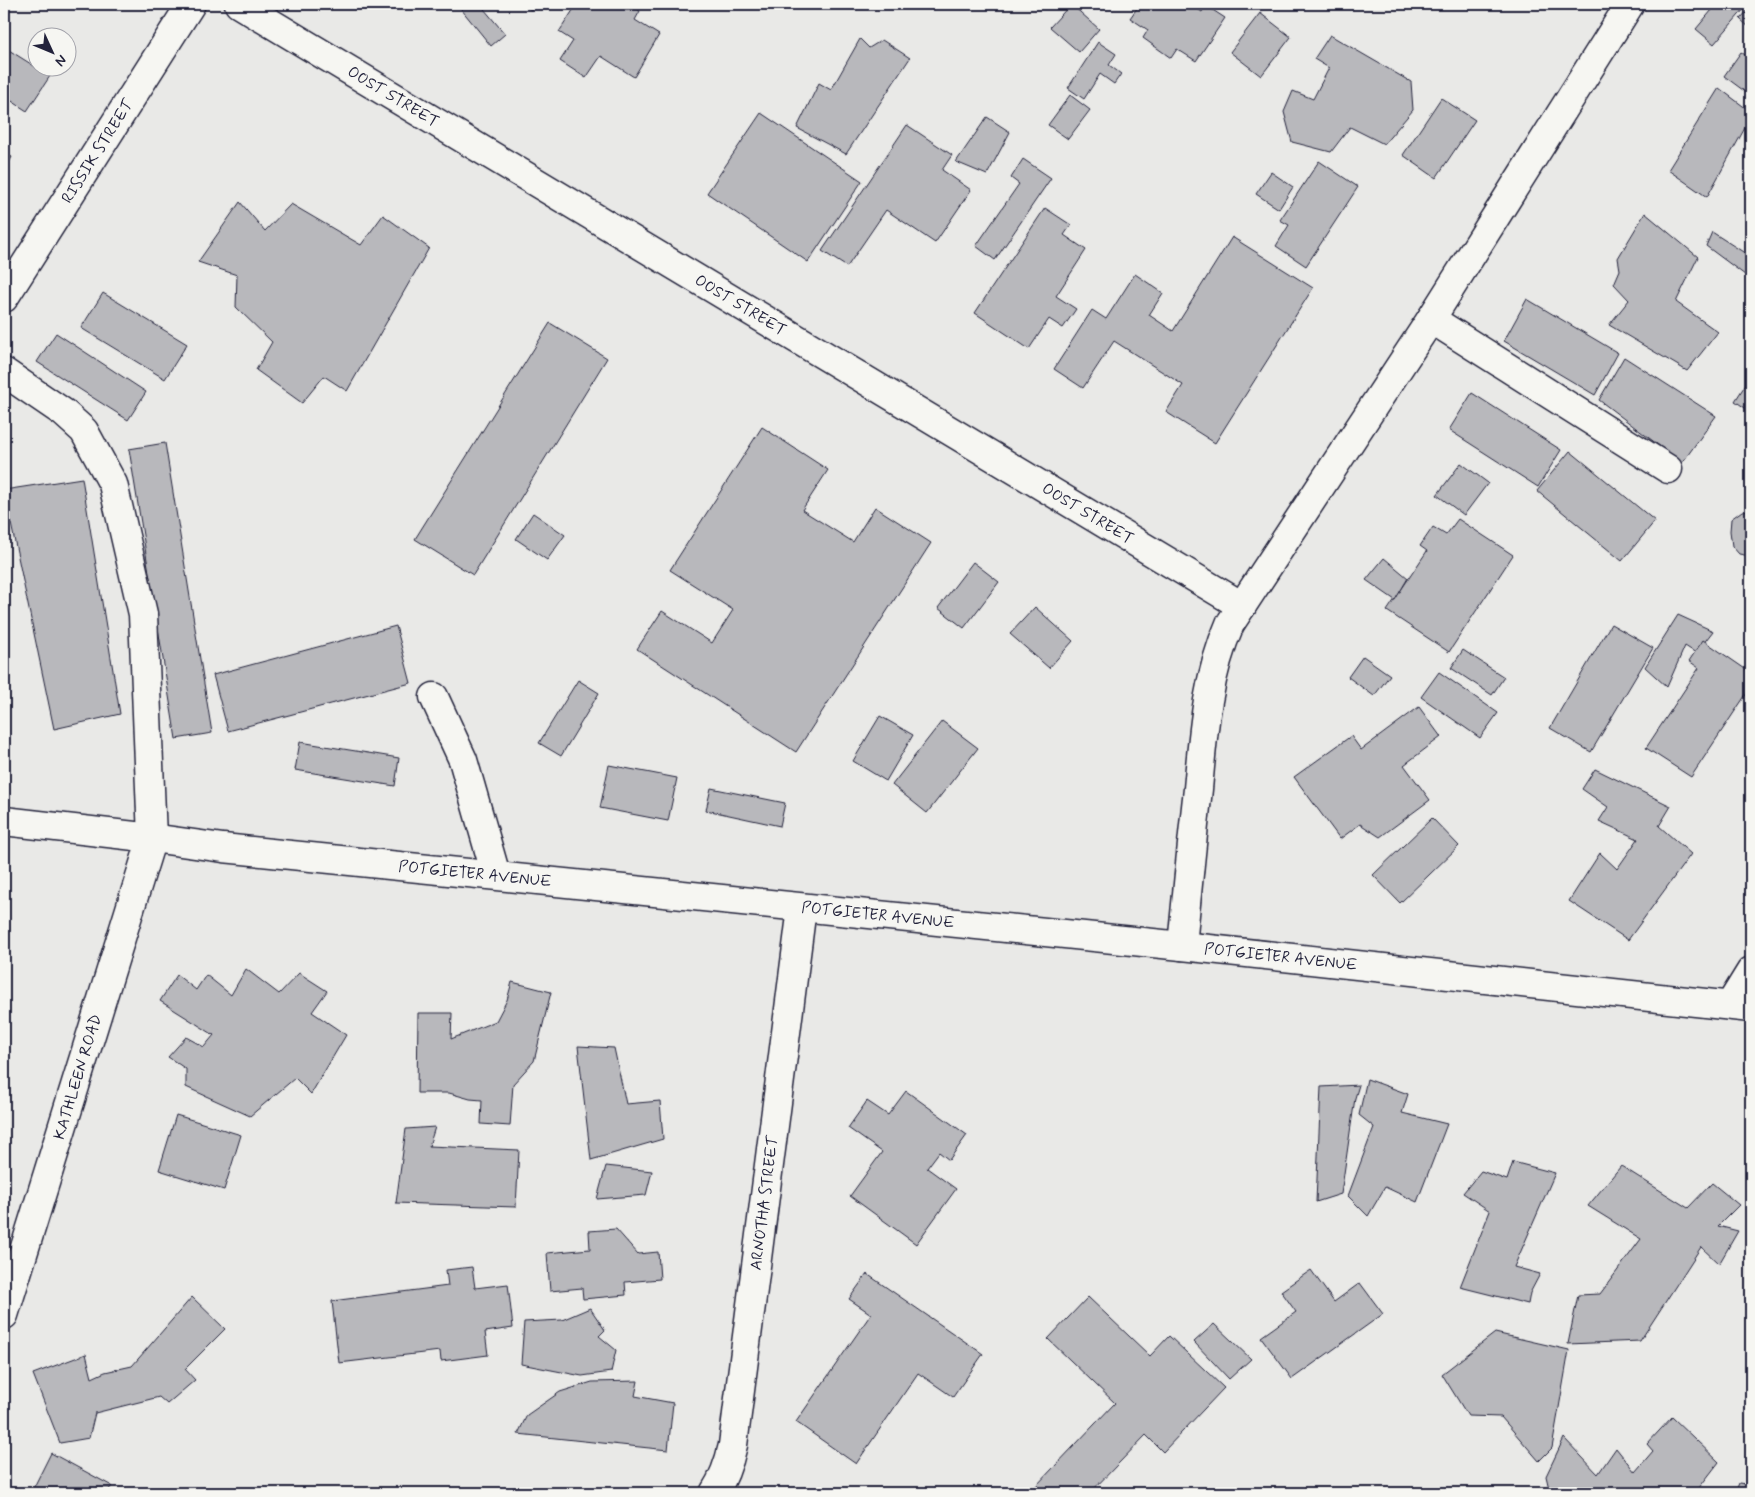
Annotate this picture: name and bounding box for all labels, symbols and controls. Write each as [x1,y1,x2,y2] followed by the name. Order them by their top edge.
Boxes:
[28,28,78,78] north arrow
[51,51,70,70] text: N
[344,61,443,132] street label: OOST STREET
[56,94,139,207] street label: RISSIK STREET
[691,269,790,341] street label: OOST STREET
[1038,478,1138,549] street label: OOST STREET
[398,856,552,892] street label: POTGIETER AVENUE
[800,897,955,933] street label: POTGIETER AVENUE
[1203,938,1358,976] street label: POTGIETER AVENUE
[49,1012,107,1142] street label: KATHLEEN ROAD
[745,1133,783,1271] street label: ARNOTHA STREET

